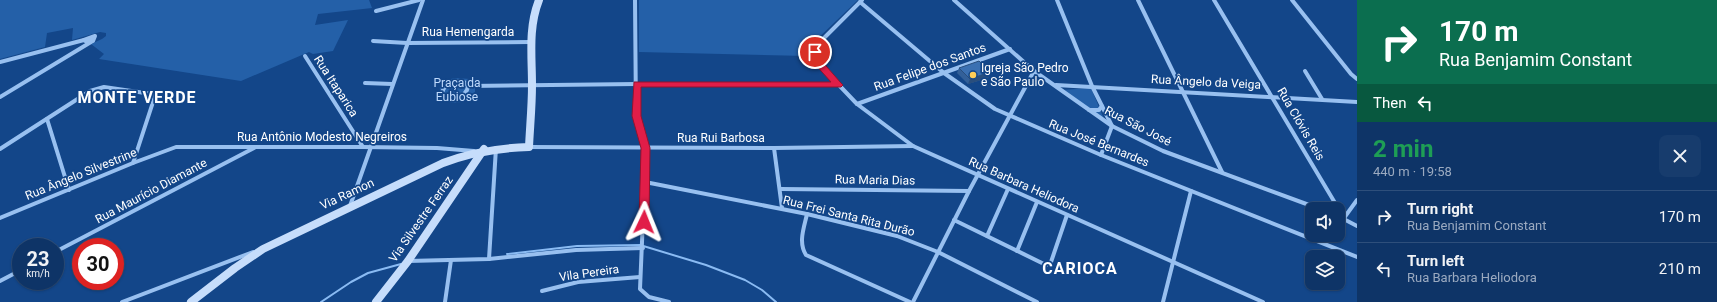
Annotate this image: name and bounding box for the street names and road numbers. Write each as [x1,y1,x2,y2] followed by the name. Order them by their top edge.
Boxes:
[422,25,514,39] street label: Rua Hemengarda
[872,40,988,94] street label: Rua Felipe dos Santos
[311,53,361,119] street label: Rua Itaparica
[1151,71,1261,92] street label: Rua Ângelo da Veiga
[1274,85,1328,163] street label: Rua Clóvis Reis
[1102,103,1174,149] street label: Rua São José
[1047,116,1151,170] street label: Rua José Bernardes
[237,130,407,144] street label: Rua Antônio Modesto Negreiros
[677,131,765,145] street label: Rua Rui Barbosa
[23,144,139,203] street label: Rua Ângelo Silvestrine
[966,154,1082,216] street label: Rua Barbara Heliodora
[93,156,209,226] street label: Rua Maurício Diamante
[835,172,915,188] street label: Rua Maria Dias
[386,173,456,265] street label: Via Silvestre Ferraz
[318,175,376,213] street label: Via Ramon
[782,193,917,239] street label: Rua Frei Santa Rita Durão
[558,262,620,284] street label: Vila Pereira

